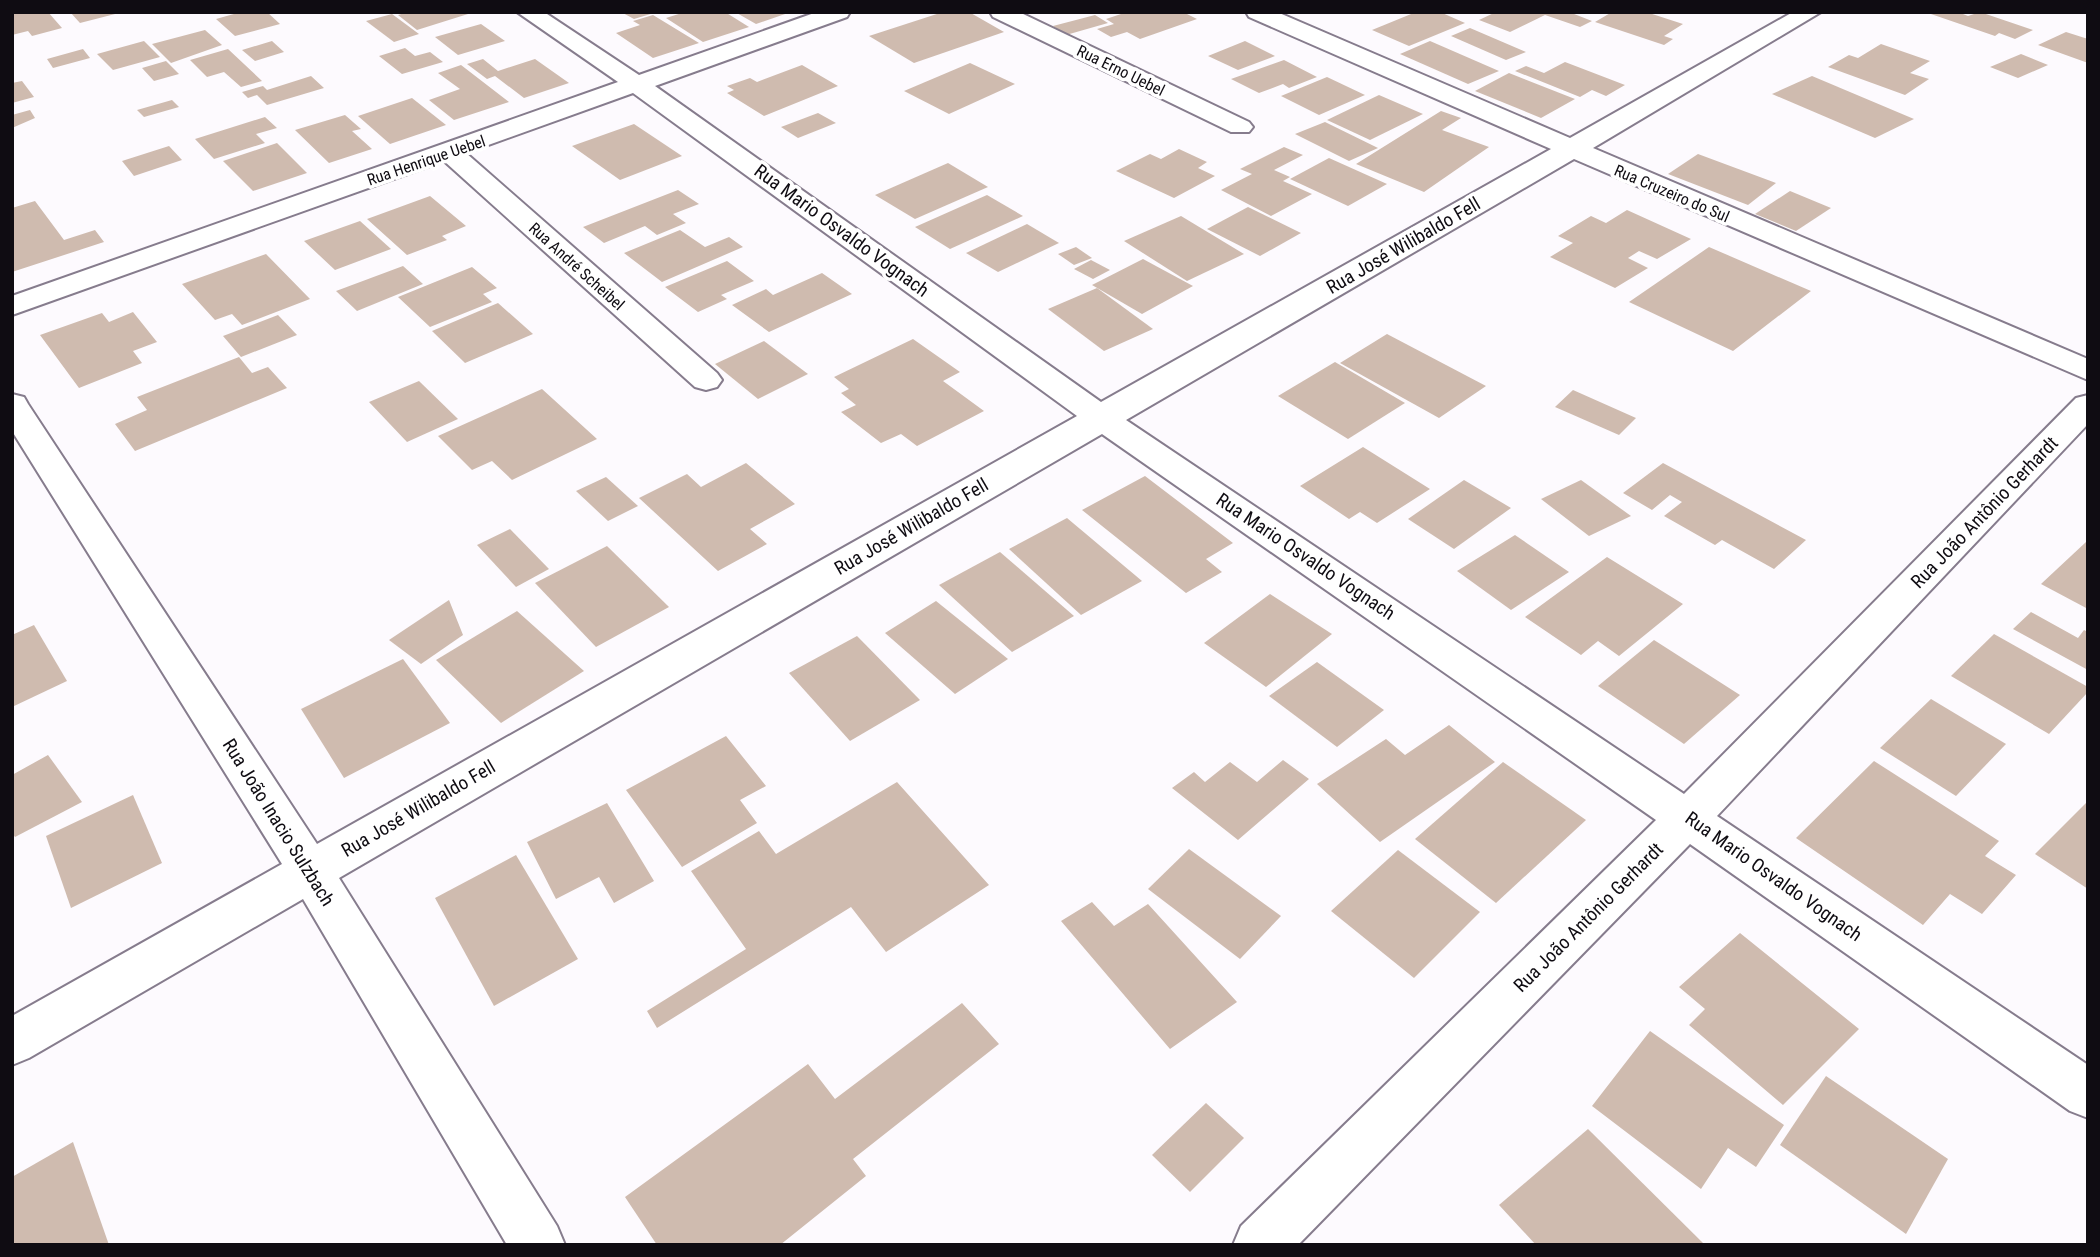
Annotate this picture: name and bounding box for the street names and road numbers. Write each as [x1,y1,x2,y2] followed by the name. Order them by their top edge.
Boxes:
[1074,41,1168,100] street label: Rua Erno Uebel
[365,131,488,190] street label: Rua Henrique Uebel
[750,159,934,302] street label: Rua Mario Osvaldo Vognach
[1611,161,1732,226] street label: Rua Cruzeiro do Sul
[1322,192,1484,299] street label: Rua José Wilibaldo Fell
[525,218,628,314] street label: Rua André Scheibel
[1906,432,2063,593] street label: Rua João Antônio Gerhardt
[830,473,992,580] street label: Rua José Wilibaldo Fell
[1212,488,1399,625] street label: Rua Mario Osvaldo Vognach
[218,734,339,910] street label: Rua João Inacio Sulzbach
[337,755,499,862] street label: Rua José Wilibaldo Fell
[1681,807,1867,946] street label: Rua Mario Osvaldo Vognach
[1509,838,1668,997] street label: Rua João Antônio Gerhardt

